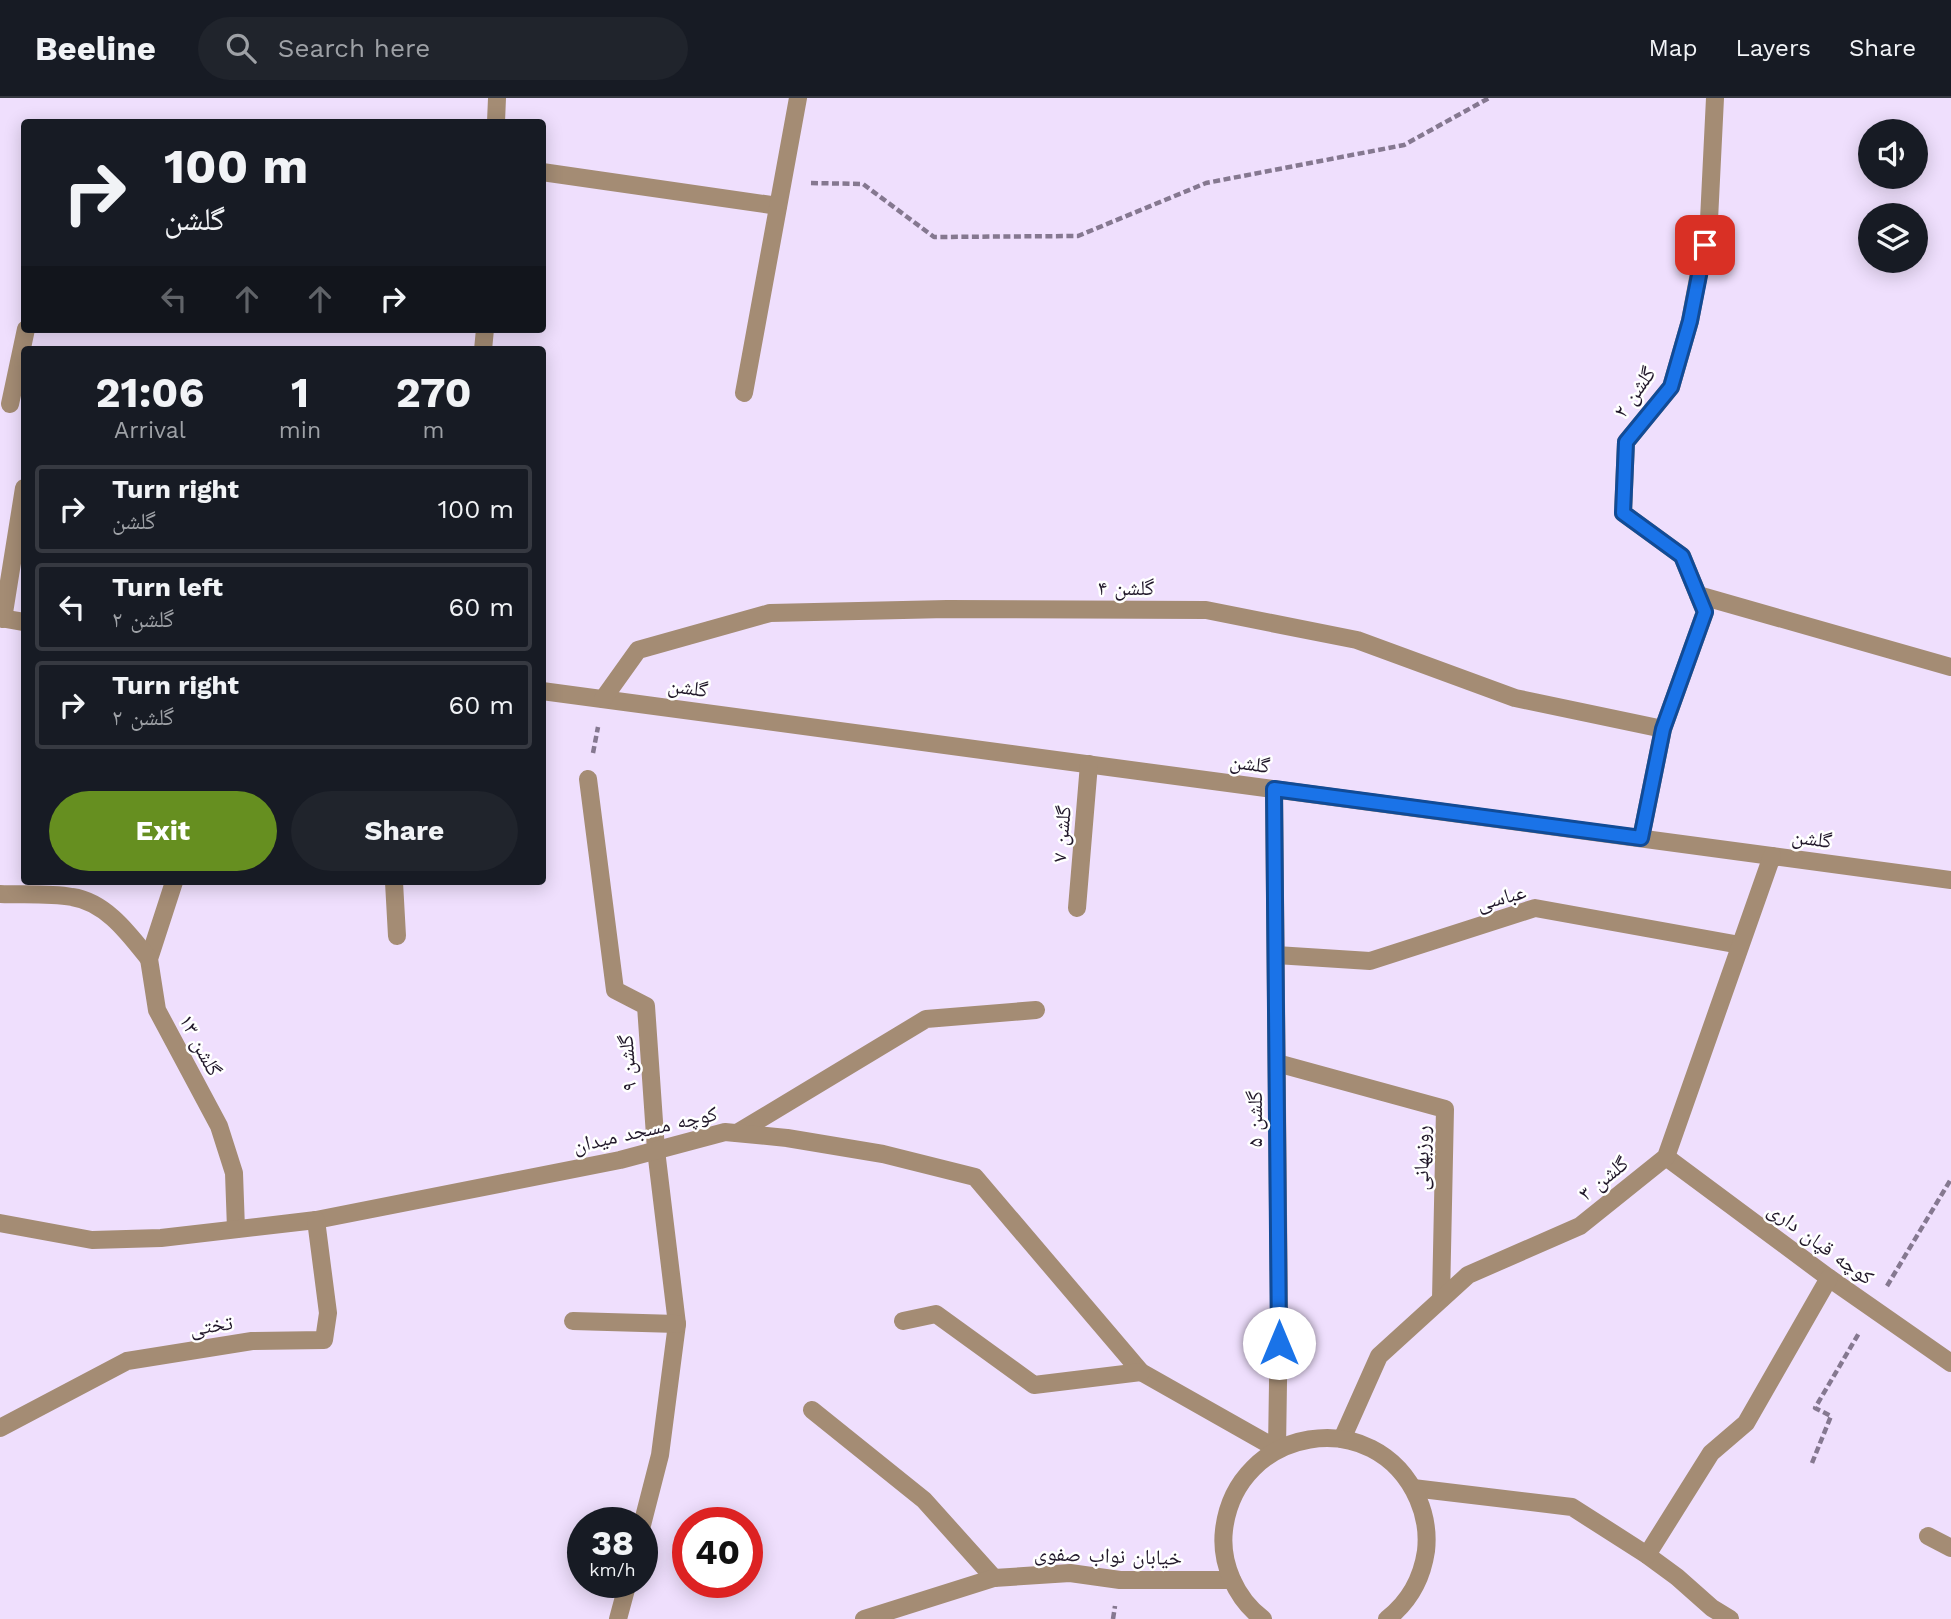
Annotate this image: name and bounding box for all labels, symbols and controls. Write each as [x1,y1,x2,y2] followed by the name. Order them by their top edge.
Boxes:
[198,17,688,80] search box
[35,29,156,68] text: Beeline
[222,29,260,67] icon: search
[278,33,430,63] text: Search here
[1649,34,1697,62] text: Map
[1735,34,1811,62] text: Layers
[1849,34,1916,62] text: Share
[1858,119,1928,273] map controls
[1858,119,1928,189] button: sound
[164,137,308,195] text: 100 m
[49,147,140,238] icon: right
[164,200,225,238] text: گلشن
[1858,203,1928,273] button: layers
[1675,215,1735,275] pin
[1686,226,1724,264] icon: arrive
[155,280,193,318] icon: left
[228,280,266,318] icon: ahead
[301,280,339,318] icon: ahead
[374,280,412,318] icon: right
[1608,361,1661,423] street label: گلشن ۲
[96,368,204,417] text: 21:06
[291,368,309,417] text: 1
[396,368,471,417] text: 270
[114,417,186,444] text: Arrival
[279,417,321,444] text: min
[423,417,445,444] text: m
[112,474,239,504] text: Turn right
[53,490,91,528] icon: right
[438,494,514,524] text: 100 m
[112,508,156,535] text: گلشن
[112,572,223,602] text: Turn left
[1098,575,1155,601] street label: گلشن ۴
[53,588,91,626] icon: left
[448,592,514,622] text: 60 m
[112,606,174,633] text: گلشن ۲
[112,670,239,700] text: Turn right
[666,672,710,703] street label: گلشن
[53,686,91,724] icon: right
[448,690,514,720] text: 60 m
[112,704,174,731] text: گلشن ۲
[1228,748,1272,779] street label: گلشن
[49,791,277,871] button: Exit
[291,791,518,871] button: Share
[1046,804,1077,863] street label: گلشن ۷
[1790,823,1834,854] street label: گلشن
[1473,878,1529,917] street label: عباسی
[174,1010,228,1081] street label: گلشن ۱۳
[613,1034,642,1092] street label: گلشن ۹
[1242,1090,1268,1147] street label: گلشن ۵
[570,1100,720,1158] street label: کوچه مسجد میدان
[1408,1125,1435,1191] street label: روزبهانی
[1573,1150,1634,1206] street label: گلشن ۳
[1763,1196,1879,1290] street label: کوچه قپان داری
[1242,1306,1316,1380] position arrow
[188,1309,234,1342] street label: تختی
[672,1507,763,1598] speed limit sign: 40
[591,1522,634,1564] text: 38
[1034,1540,1182,1570] street label: خیابان نواب صفوی
[589,1559,636,1580] text: km/h

